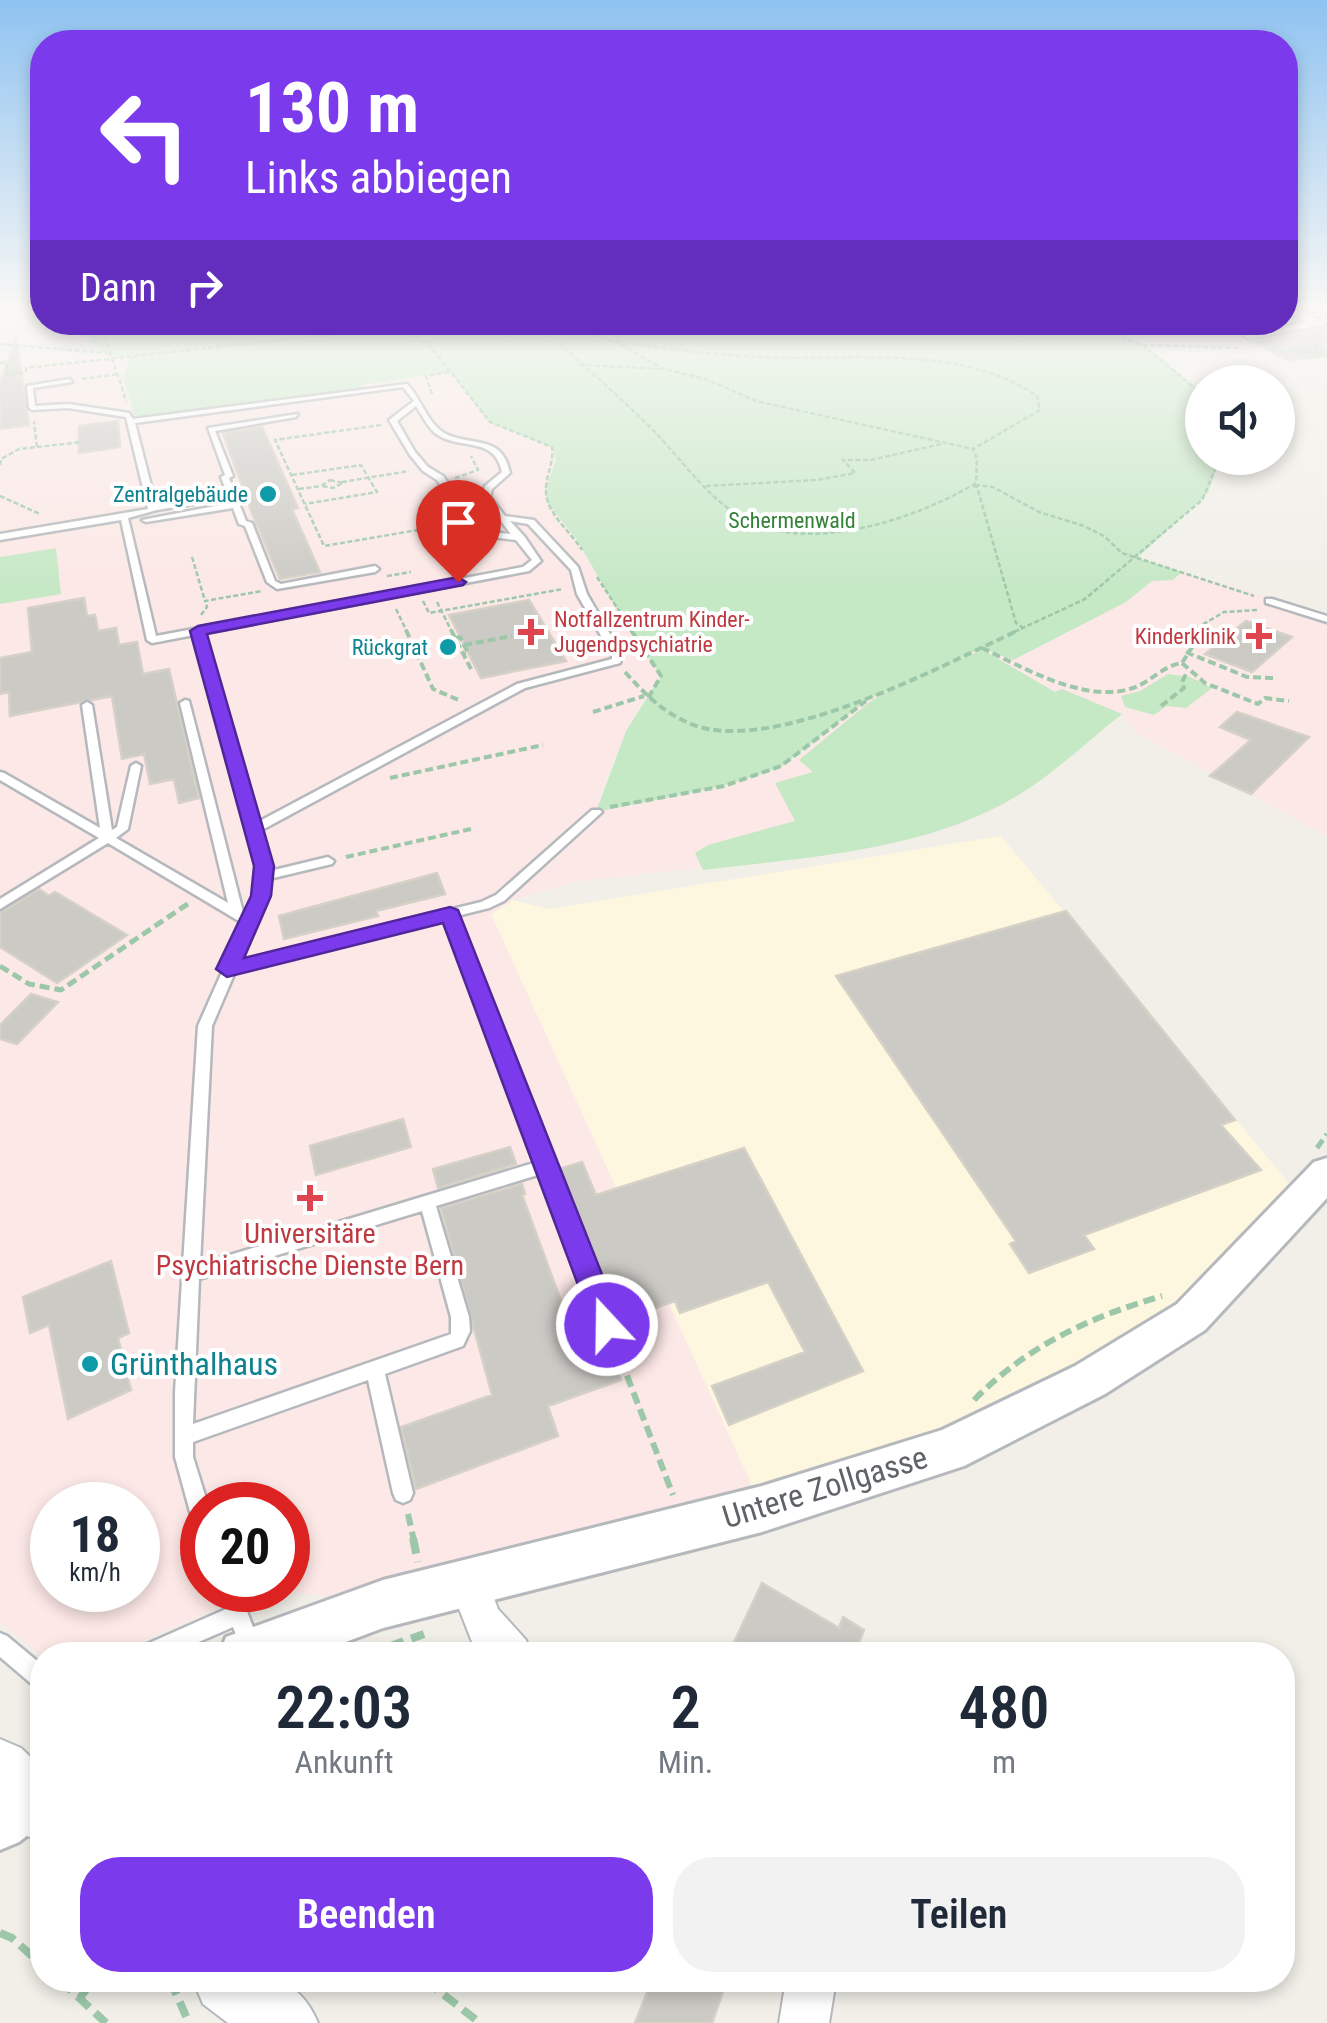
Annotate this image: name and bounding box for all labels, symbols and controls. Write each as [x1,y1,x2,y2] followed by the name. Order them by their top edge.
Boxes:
[245,67,419,149] text: 130 m
[80,70,210,200] icon: left
[245,151,512,204] text: Links abbiegen
[177,260,232,315] icon: right
[80,266,157,310] text: Dann
[1185,365,1295,475] map controls
[1185,365,1295,475] button: sound
[416,480,501,583] pin
[113,482,248,507] place label: Zentralgebäude
[257,483,279,505] marker: Zentralgebäude
[431,495,486,550] icon: arrive
[728,508,856,533] park label: Schermenwald
[554,607,750,657] place label: Notfallzentrum Kinder- Jugendpsychiatrie
[518,619,544,645] marker: Notfallzentrum Kinder- Jugendpsychiatrie
[1246,623,1272,649] marker: Kinderklinik
[1135,624,1236,649] place label: Kinderklinik
[352,635,428,660] place label: Rückgrat
[437,636,459,658] marker: Rückgrat
[297,1185,323,1211] marker: Universitäre Psychiatrische Dienste Bern
[156,1217,464,1282] place label: Universitäre Psychiatrische Dienste Bern
[555,1273,659,1377] position arrow
[110,1345,278,1383] place label: Grünthalhaus
[79,1353,101,1375] marker: Grünthalhaus
[718,1438,932,1536] street label: Untere Zollgasse
[180,1482,310,1612] speed limit sign: 20
[70,1506,120,1564] text: 18
[69,1558,121,1587] text: km/h
[276,1672,412,1743] text: 22:03
[670,1672,701,1743] text: 2
[959,1672,1049,1743] text: 480
[294,1743,393,1781] text: Ankunft
[658,1743,713,1781] text: Min.
[992,1743,1016,1781] text: m
[80,1857,653,1972] button: Beenden
[673,1857,1245,1972] button: Teilen

